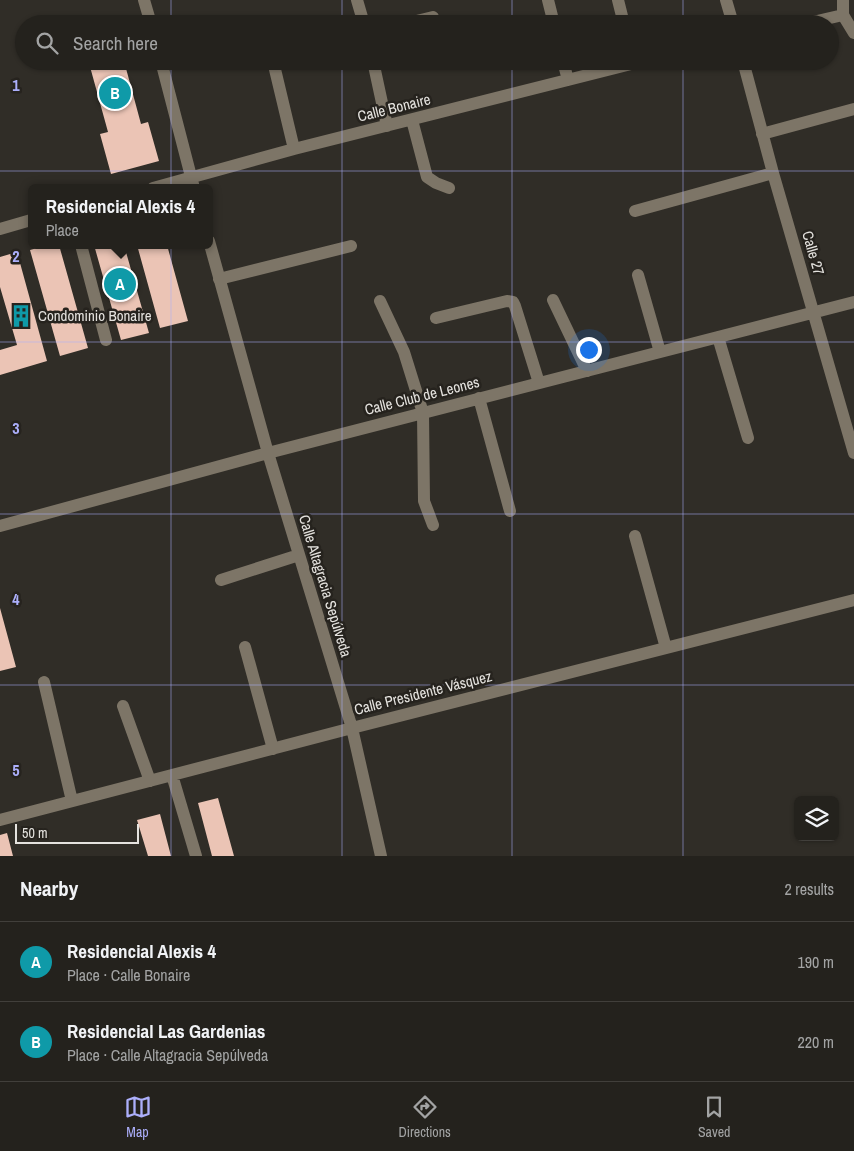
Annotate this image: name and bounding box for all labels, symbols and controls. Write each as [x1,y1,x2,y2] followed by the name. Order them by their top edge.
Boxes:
[15,15,839,70] search box
[33,29,61,57] icon: search
[73,30,158,56] text: Search here
[12,74,20,96] text: 1
[99,74,131,112] pin: B
[355,88,433,127] street label: Calle Bonaire
[28,184,213,249] popup
[46,193,195,219] text: Residencial Alexis 4
[46,219,79,241] text: Place
[797,228,830,278] street label: Calle 27
[12,245,20,267] text: 2
[104,265,136,303] pin: A
[8,303,34,329] building icon: Condominio Bonaire
[38,305,152,326] place label: Condominio Bonaire
[576,337,602,363] your location
[362,371,481,420] street label: Calle Club de Leones
[12,417,20,439] text: 3
[294,512,357,660] street label: Calle Altagracia Sepúlveda
[12,588,20,610] text: 4
[352,665,494,720] street label: Calle Presidente Vásquez
[12,759,20,781] text: 5
[794,796,839,841] map controls
[794,796,839,841] button: layers
[15,821,139,844] scale bar
[22,824,48,842] text: 50 m
[20,874,78,903] text: Nearby
[784,878,834,900] text: 2 results
[67,938,216,964] text: Residencial Alexis 4
[31,951,41,973] text: A
[798,951,834,973] text: 190 m
[67,964,190,986] text: Place · Calle Bonaire
[67,1018,265,1044] text: Residencial Las Gardenias
[31,1031,41,1053] text: B
[798,1031,834,1053] text: 220 m
[67,1044,268,1066] text: Place · Calle Altagracia Sepúlveda
[124,1093,152,1141] tab: Map
[399,1093,451,1141] tab: Directions
[698,1093,730,1141] tab: Saved

